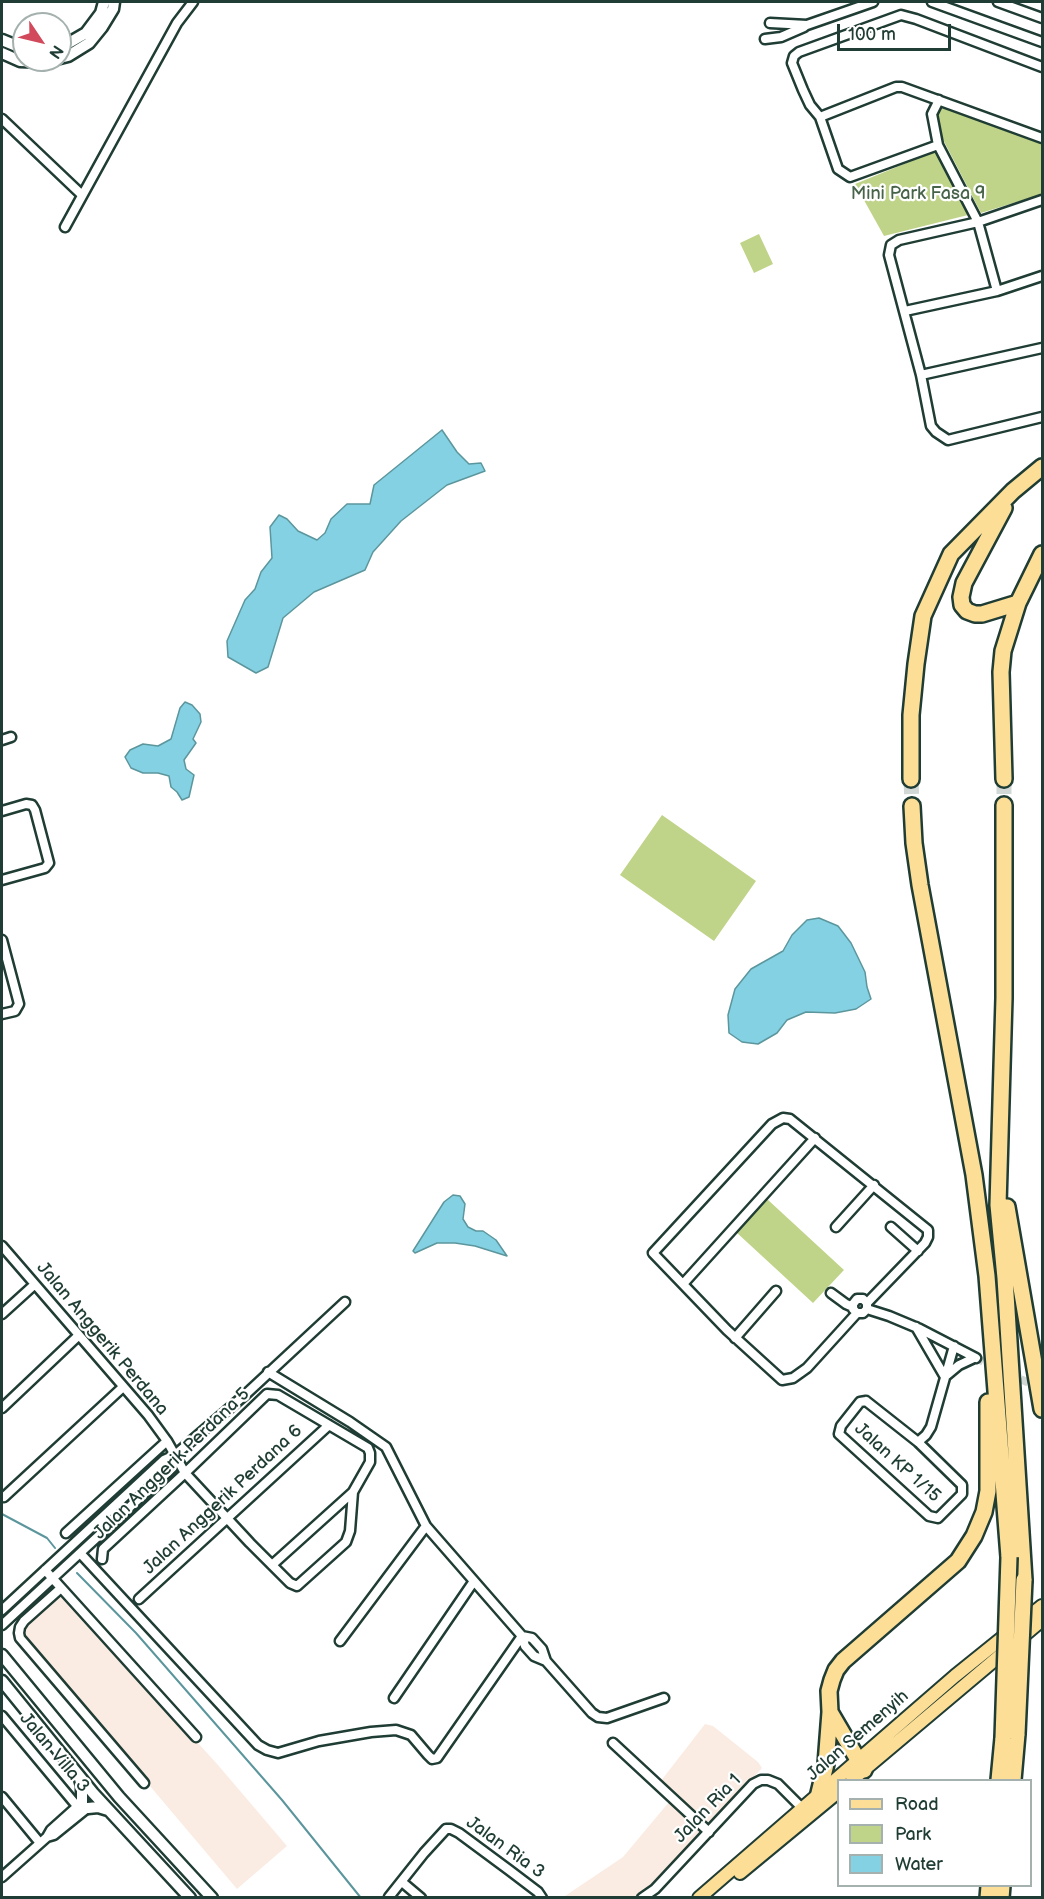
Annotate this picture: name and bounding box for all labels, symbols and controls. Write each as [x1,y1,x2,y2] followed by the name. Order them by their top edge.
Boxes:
[12,12,72,72] north arrow
[840,12,954,50] scale bar
[848,24,896,45] text: 100 m
[44,41,67,62] text: N
[851,183,985,205] park label: Mini Park Fasa 9
[31,1258,173,1420] street label: Jalan Anggerik Perdana
[89,1384,255,1544] street label: Jalan Anggerik Perdana 5
[849,1419,945,1507] street label: Jalan KP 1/15
[139,1421,307,1579] street label: Jalan Anggerik Perdana 6
[803,1686,913,1786] street label: Jalan Semenyih
[14,1709,94,1797] street label: Jalan Villa 3
[670,1770,746,1848] street label: Jalan Ria 1
[837,1779,1032,1887] legend
[895,1794,939,1815] text: Road
[462,1812,548,1884] street label: Jalan Ria 3
[895,1824,931,1845] text: Park
[895,1854,943,1875] text: Water

